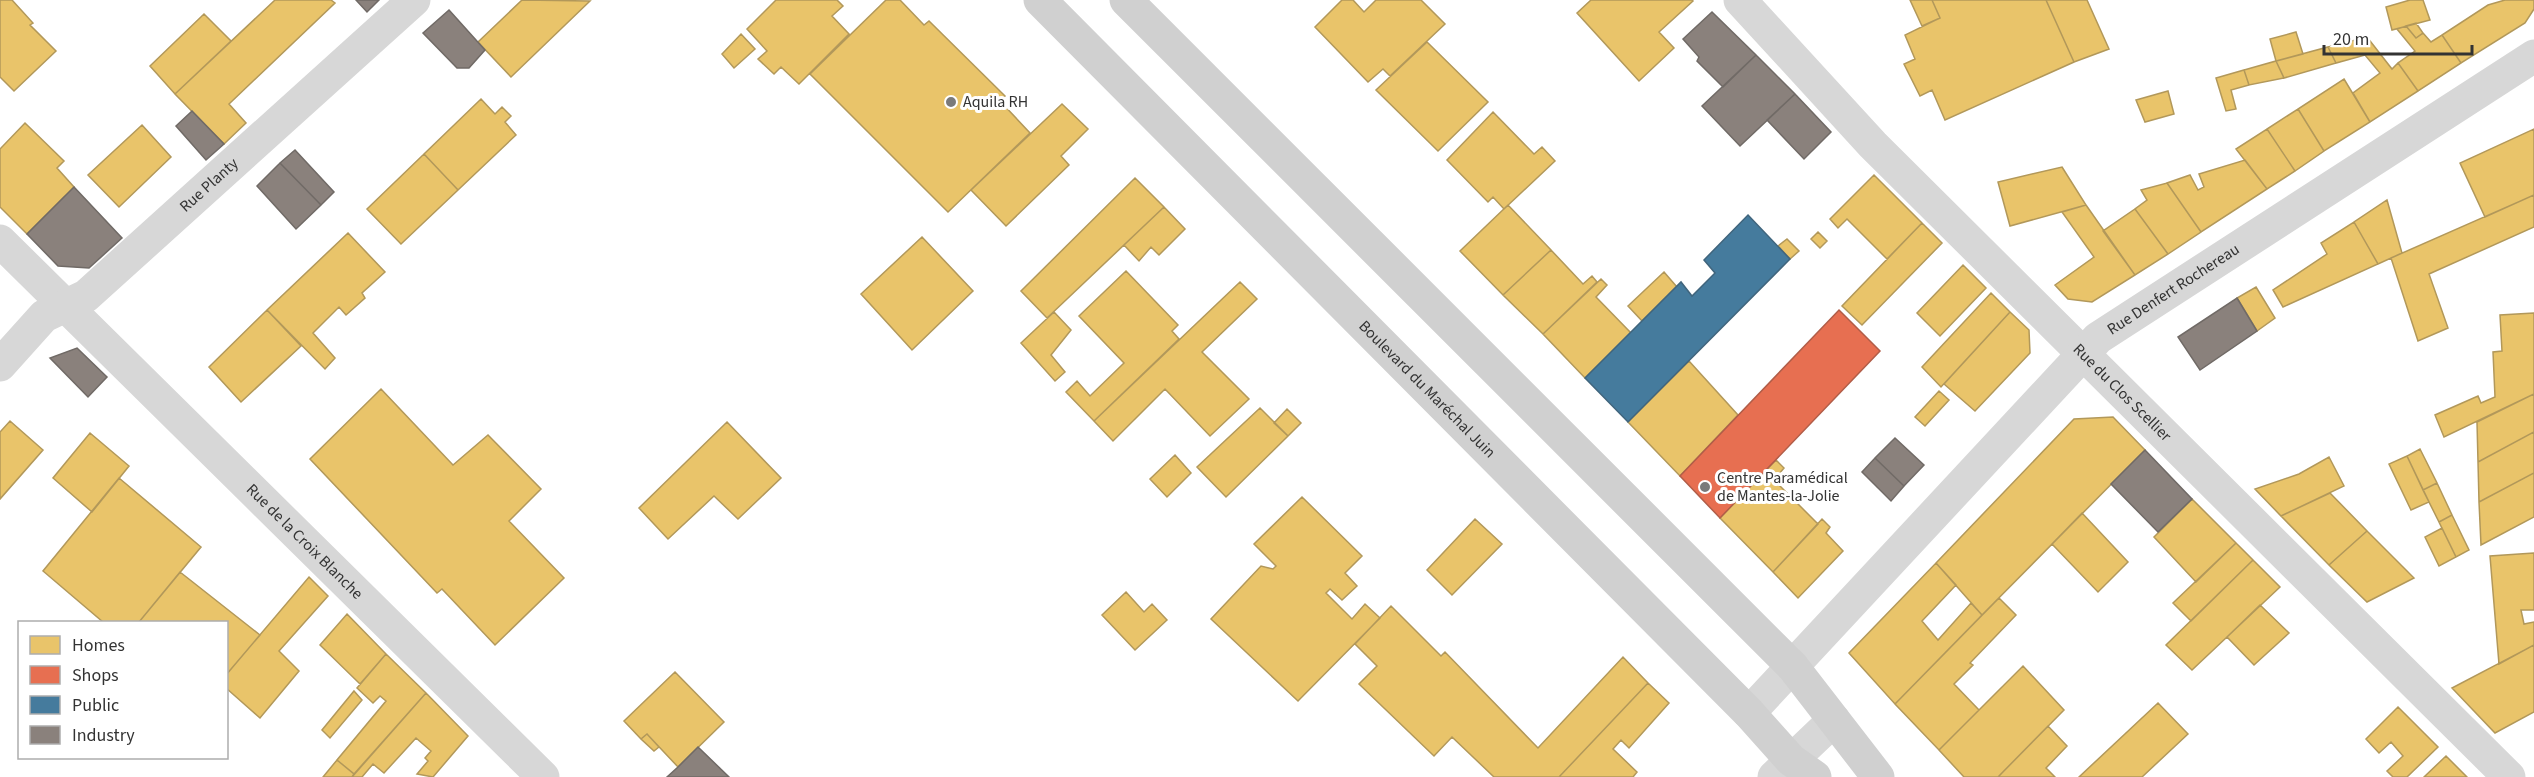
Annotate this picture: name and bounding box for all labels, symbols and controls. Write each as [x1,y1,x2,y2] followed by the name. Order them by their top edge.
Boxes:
[2324,18,2472,56] scale bar
[2333,27,2369,52] text: 20 m
[963,91,1028,113] place label: Aquila RH
[944,95,958,109] marker: Aquila RH
[175,152,243,217] street label: Rue Planty
[2103,238,2244,340] street label: Rue Denfert Rochereau
[1354,316,1501,463] street label: Boulevard du Maréchal Juin
[2068,339,2177,447] street label: Rue du Clos Scellier
[1717,467,1848,507] place label: Centre Paramédical de Mantes-la-Jolie
[241,479,368,604] street label: Rue de la Croix Blanche
[1698,480,1712,494] marker: Centre Paramédical de Mantes-la-Jolie
[18,621,228,759] legend
[72,633,125,658] text: Homes
[72,663,119,688] text: Shops
[72,693,119,718] text: Public
[72,723,135,748] text: Industry

